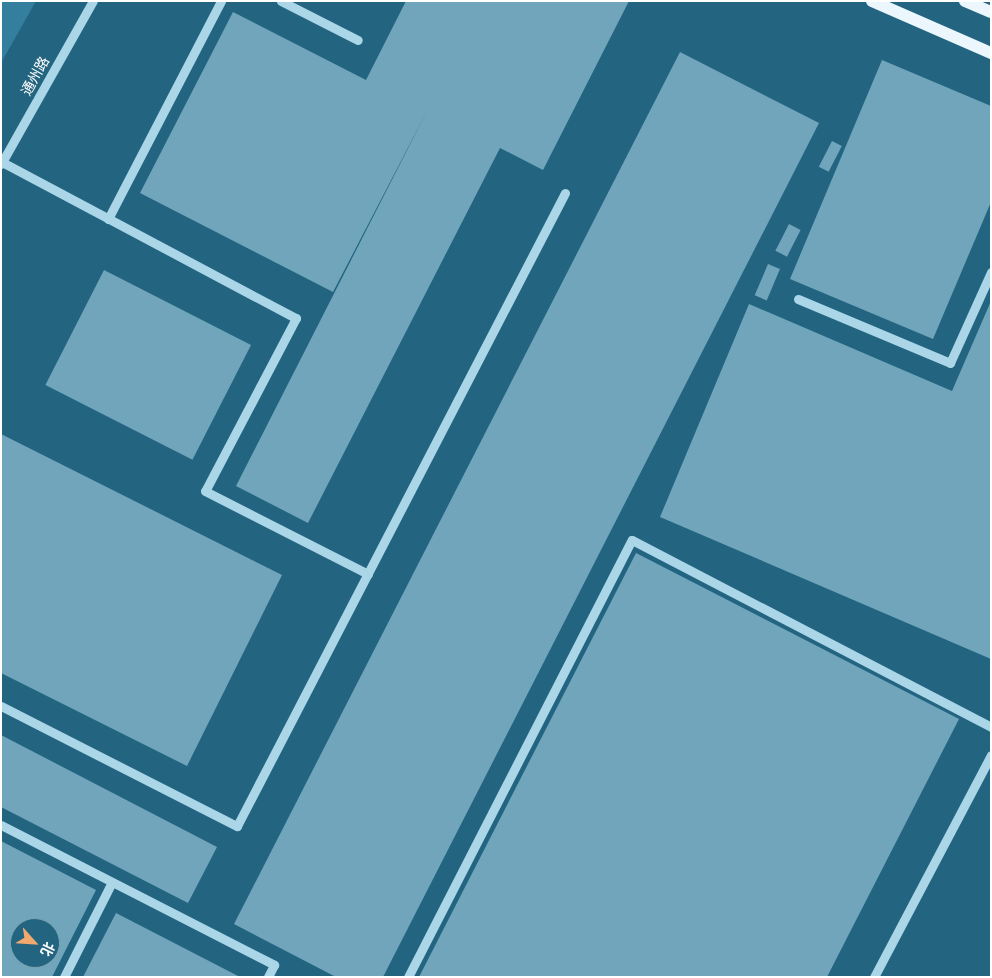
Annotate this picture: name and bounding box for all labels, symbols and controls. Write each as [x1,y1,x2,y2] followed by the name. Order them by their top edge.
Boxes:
[17,54,53,98] street label: 通州路
[10,918,60,968] north arrow
[36,939,60,960] text: 北

